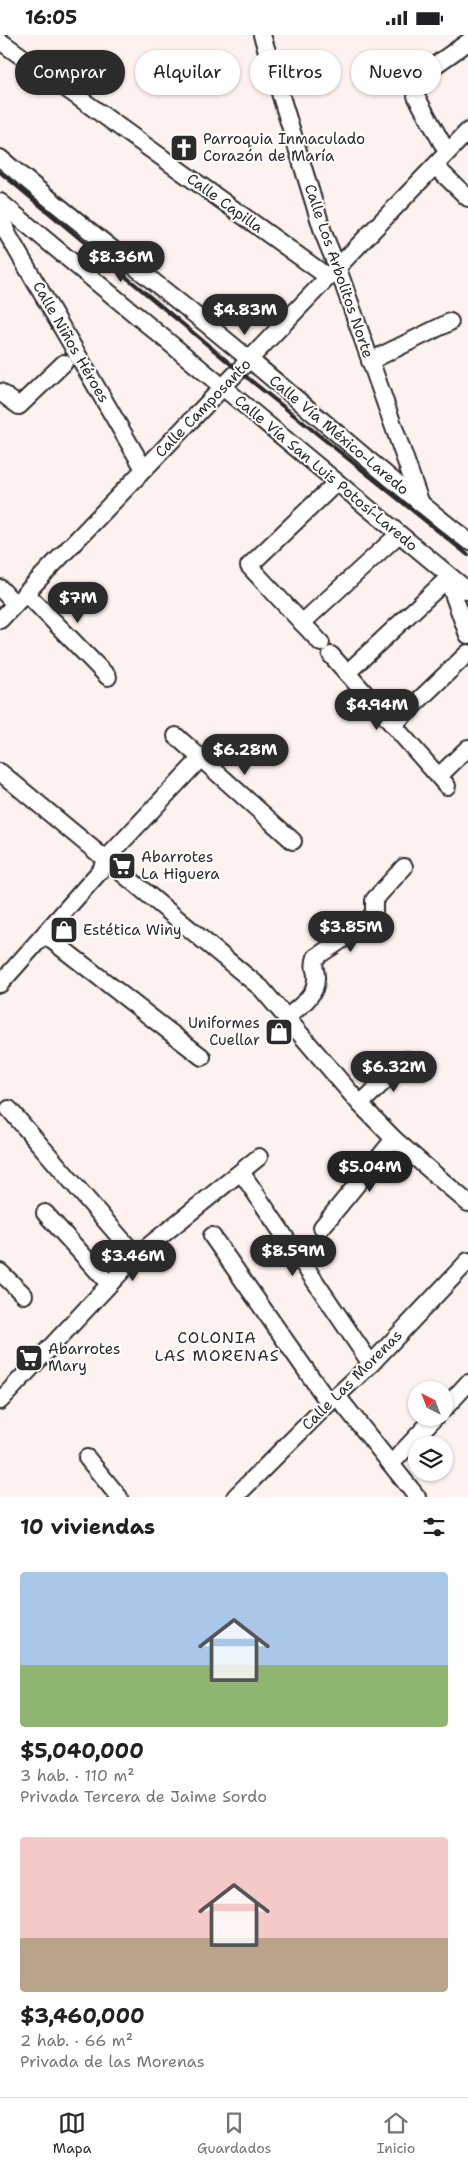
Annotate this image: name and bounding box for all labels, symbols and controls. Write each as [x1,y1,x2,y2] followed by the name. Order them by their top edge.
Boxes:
[25,5,77,30] text: 16:05
[15,50,125,95] chip: Comprar
[135,50,240,95] chip: Alquilar
[250,50,341,95] chip: Filtros
[351,50,441,95] chip: Nuevo
[203,129,365,166] place label: Parroquia Inmaculado Corazón de María
[169,133,199,163] church icon: Parroquia Inmaculado Corazón de María
[183,169,268,238] street label: Calle Capilla
[300,181,378,361] street label: Calle Los Arbolitos Norte
[80,241,162,283] pin: $8.36M
[89,246,153,267] text: $8.36M
[28,278,114,406] street label: Calle Niños Héroes
[204,293,286,336] pin: $4.83M
[213,299,277,320] text: $4.83M
[151,354,255,462] street label: Calle Camposanto
[265,371,413,499] street label: Calle Vía México-Laredo
[230,390,422,556] street label: Calle Vía San Luis Potosí-Laredo
[54,581,102,624] pin: $7M
[59,587,97,608] text: $7M
[336,689,418,731] pin: $4.94M
[346,694,408,715] text: $4.94M
[204,733,286,776] pin: $6.28M
[213,739,277,760] text: $6.28M
[141,847,220,884] place label: Abarrotes La Higuera
[107,851,137,881] supermarket icon: Abarrotes La Higuera
[310,911,392,953] pin: $3.85M
[49,915,79,945] shop icon: Estética Winy
[319,916,383,937] text: $3.85M
[83,920,182,940] place label: Estética Winy
[188,1013,260,1050] place label: Uniformes Cuellar
[264,1017,294,1047] shop icon: Uniformes Cuellar
[353,1051,435,1093] pin: $6.32M
[362,1056,426,1077] text: $6.32M
[329,1151,411,1193] pin: $5.04M
[338,1156,402,1177] text: $5.04M
[252,1235,334,1277] pin: $8.59M
[92,1239,174,1282] pin: $3.46M
[261,1240,325,1261] text: $8.59M
[101,1245,165,1266] text: $3.46M
[297,1325,407,1435] street label: Calle Las Morenas
[154,1327,280,1366] district label: COLONIA LAS MORENAS
[48,1339,121,1376] place label: Abarrotes Mary
[14,1343,44,1373] supermarket icon: Abarrotes Mary
[408,1381,452,1426] north arrow
[408,1381,453,1481] map controls
[408,1436,453,1481] button: layers
[20,1513,155,1541] text: 10 viviendas
[420,1513,448,1541] icon: filters
[189,1605,279,1695] icon: home
[20,1737,144,1765] text: $5,040,000
[20,1765,135,1786] text: 3 hab. · 110 m²
[20,1786,267,1807] text: Privada Tercera de Jaime Sordo
[189,1870,279,1960] icon: home
[20,2002,145,2030] text: $3,460,000
[20,2030,133,2051] text: 2 hab. · 66 m²
[20,2051,205,2072] text: Privada de las Morenas
[53,2109,91,2157] tab: Mapa
[197,2109,271,2157] tab: Guardados
[377,2109,415,2157] tab: Inicio

